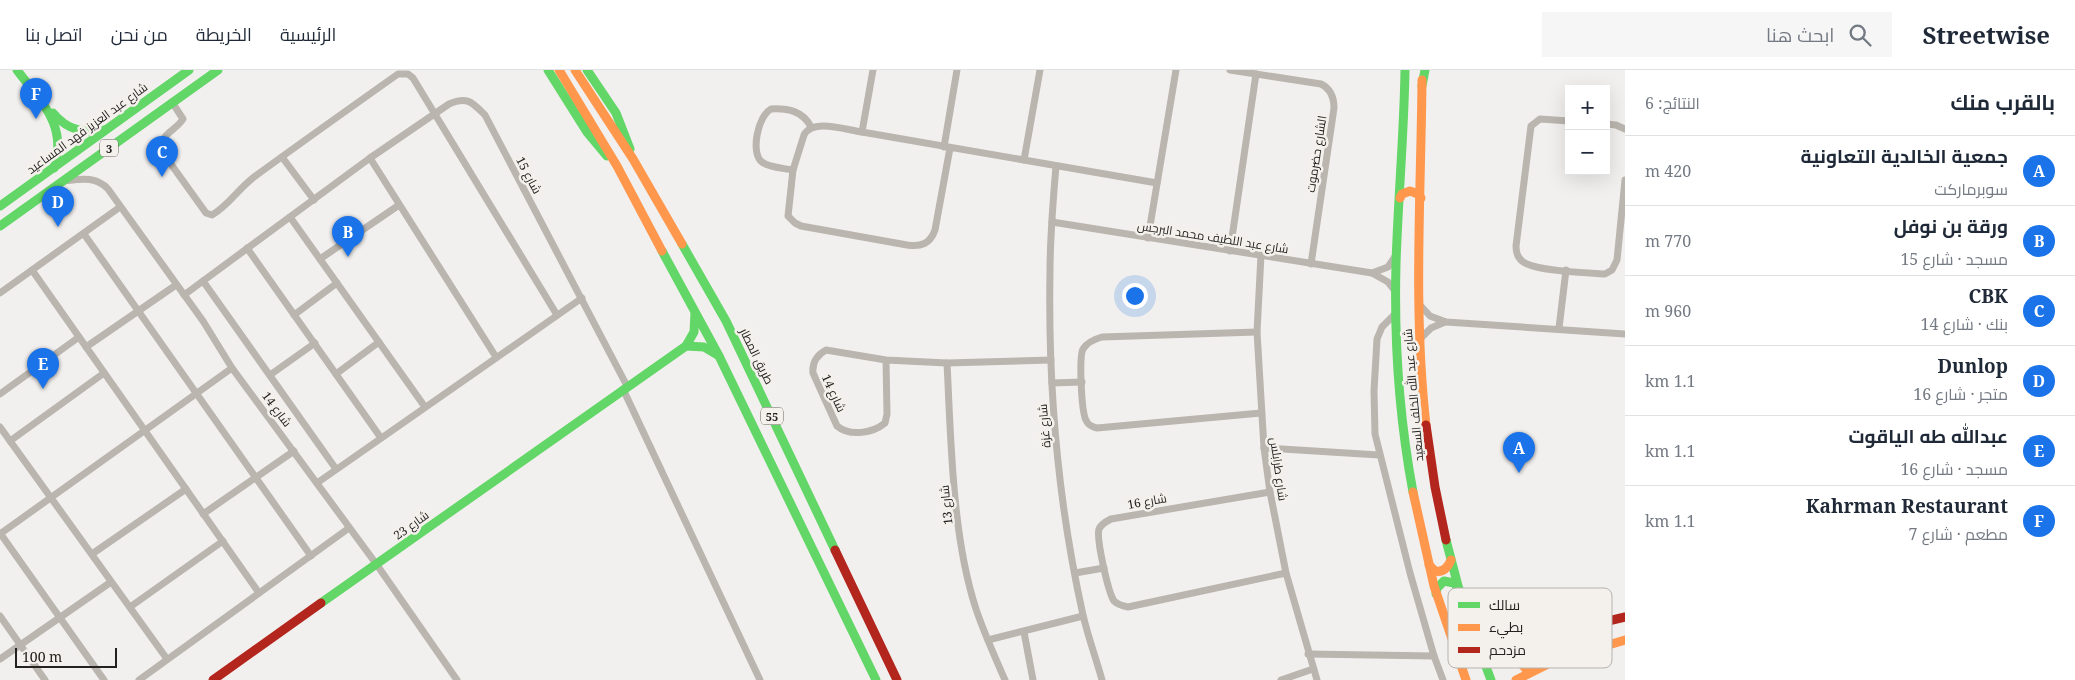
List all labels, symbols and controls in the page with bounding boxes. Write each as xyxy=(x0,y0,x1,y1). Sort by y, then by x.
search box xyxy=(1542,12,1892,57)
text: Streetwise xyxy=(1922,18,2050,51)
icon: search xyxy=(1846,21,1874,49)
text: اتصل بنا xyxy=(25,22,83,46)
text: من نحن xyxy=(111,22,168,46)
text: الخريطة xyxy=(196,22,252,46)
text: الرئيسية xyxy=(280,22,336,46)
text: ابحث هنا xyxy=(1766,22,1834,48)
pin: F xyxy=(20,78,52,119)
street label: شارع عبد العزيز فهد المساعيد xyxy=(23,78,151,178)
map controls xyxy=(1565,85,1610,175)
button: + xyxy=(1565,85,1610,130)
text: بالقرب منك xyxy=(1950,88,2055,116)
text: النتائج: 6 xyxy=(1645,92,1700,114)
street label: الشارع حضرموت xyxy=(1302,114,1330,194)
button: − xyxy=(1565,130,1610,175)
pin: C xyxy=(146,136,178,177)
road number: 3 xyxy=(100,140,118,156)
text: جمعية الخالدية التعاونية xyxy=(1800,143,2008,169)
street label: شارع 15 xyxy=(512,153,546,197)
text: 420 m xyxy=(1645,160,1691,182)
text: A xyxy=(2033,160,2045,182)
text: سوبرماركت xyxy=(1934,178,2008,200)
pin: D xyxy=(42,186,74,227)
text: ورقة بن نوفل xyxy=(1894,213,2008,239)
pin: B xyxy=(332,216,364,257)
street label: شارع عبد اللطيف محمد البرجس xyxy=(1136,217,1290,257)
text: 770 m xyxy=(1645,230,1691,252)
text: B xyxy=(2034,230,2044,252)
text: مسجد · شارع 15 xyxy=(1900,248,2008,270)
your location xyxy=(1122,283,1148,309)
text: CBK xyxy=(1969,283,2008,309)
text: 960 m xyxy=(1645,300,1691,322)
text: C xyxy=(2034,300,2044,322)
text: بنك · شارع 14 xyxy=(1921,313,2008,335)
street label: طريق المطار xyxy=(736,324,778,387)
street label: شارع عبد الله الخلف السعيد xyxy=(1399,328,1427,462)
pin: E xyxy=(27,348,59,389)
text: Dunlop xyxy=(1937,353,2008,379)
text: 1.1 km xyxy=(1645,370,1696,392)
text: D xyxy=(2033,370,2045,392)
street label: شارع 14 xyxy=(818,371,850,415)
text: متجر · شارع 16 xyxy=(1913,383,2008,405)
street label: شارع 14 xyxy=(258,388,296,430)
street label: شارع غزة xyxy=(1034,403,1054,449)
road number: 55 xyxy=(761,408,783,424)
text: عبدالله طه الياقوت xyxy=(1849,423,2008,449)
pin: A xyxy=(1503,432,1535,473)
street label: شارع طرابلس xyxy=(1266,436,1292,502)
text: 1.1 km xyxy=(1645,440,1696,462)
text: E xyxy=(2034,440,2044,462)
text: مسجد · شارع 16 xyxy=(1900,458,2008,480)
street label: شارع 13 xyxy=(935,484,957,526)
street label: شارع 16 xyxy=(1126,489,1168,513)
text: Kahrman Restaurant xyxy=(1806,493,2008,519)
street label: شارع 23 xyxy=(390,506,432,544)
text: 1.1 km xyxy=(1645,510,1696,532)
text: F xyxy=(2034,510,2044,532)
text: مطعم · شارع 7 xyxy=(1909,523,2008,545)
legend xyxy=(1448,588,1612,668)
text: سالك xyxy=(1489,595,1520,614)
text: بطيء xyxy=(1489,617,1523,639)
text: مزدحم xyxy=(1489,640,1526,660)
scale bar xyxy=(15,645,118,668)
text: 100 m xyxy=(22,647,62,666)

